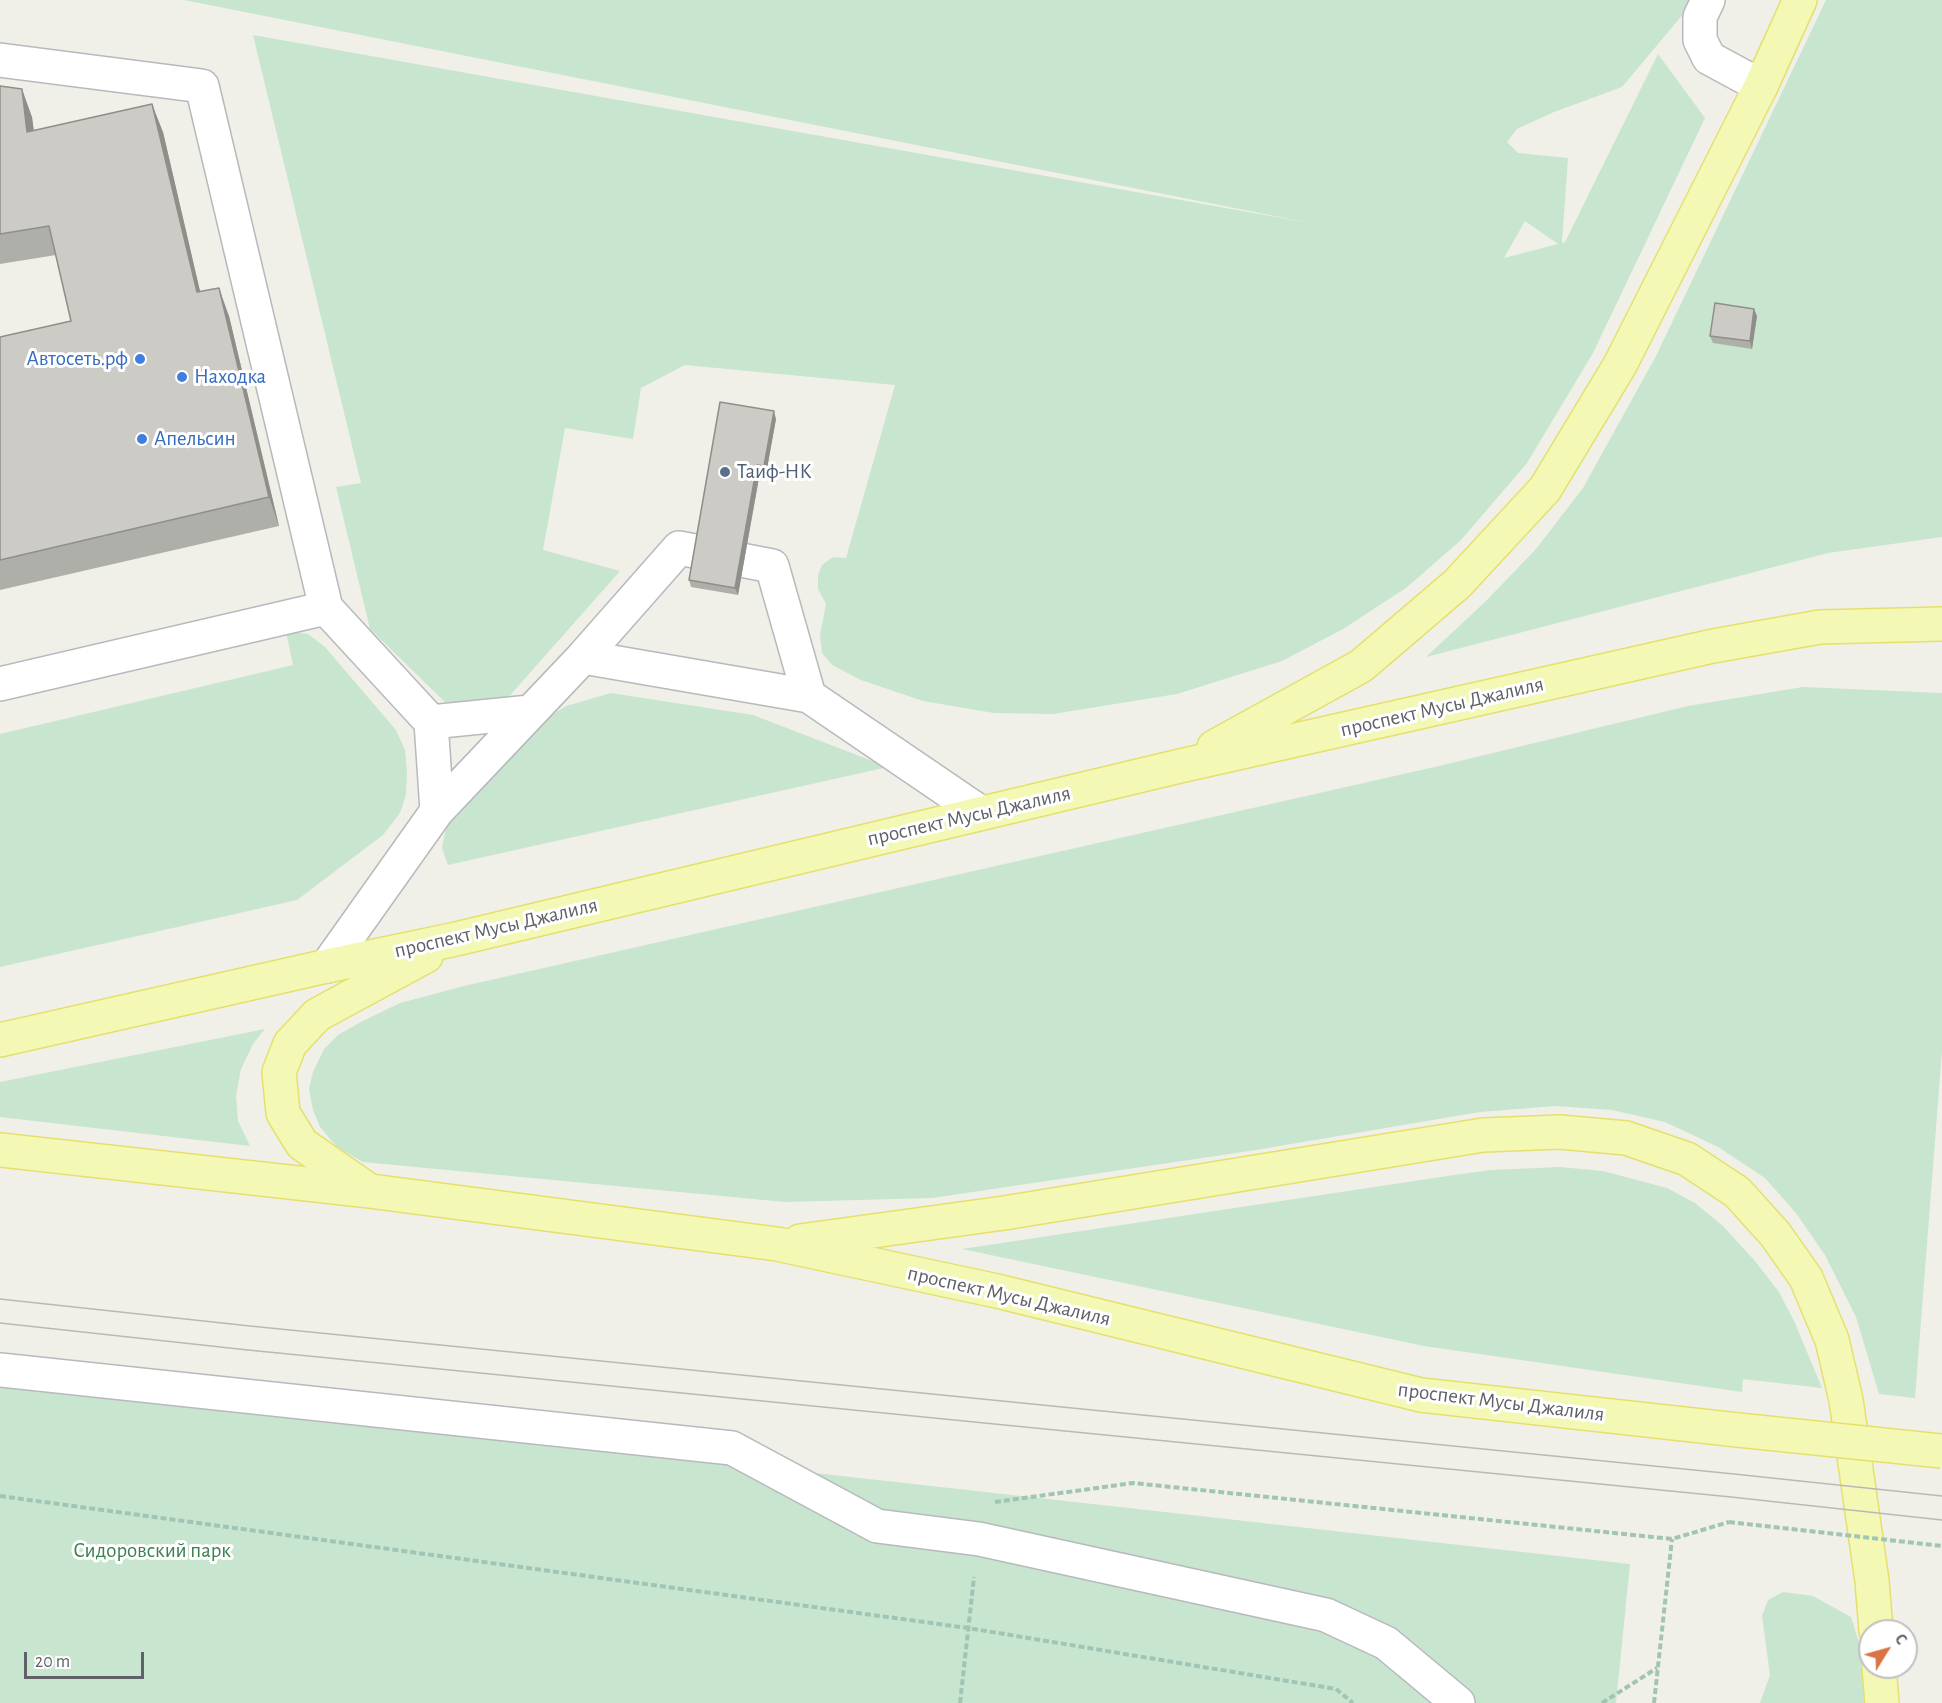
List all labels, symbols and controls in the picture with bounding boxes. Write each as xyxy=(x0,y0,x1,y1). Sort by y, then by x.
place label: Автосеть.рф xyxy=(27,346,128,372)
marker: Автосеть.рф xyxy=(133,352,147,366)
place label: Находка xyxy=(194,364,266,390)
marker: Находка xyxy=(175,370,189,384)
place label: Апельсин xyxy=(154,426,236,452)
marker: Апельсин xyxy=(135,432,149,446)
place label: Таиф-НК xyxy=(737,459,812,485)
marker: Таиф-НК xyxy=(718,465,732,479)
street label: проспект Мусы Джалиля xyxy=(1338,671,1546,743)
street label: проспект Мусы Джалиля xyxy=(865,780,1073,852)
street label: проспект Мусы Джалиля xyxy=(392,892,600,964)
street label: проспект Мусы Джалиля xyxy=(905,1260,1113,1332)
street label: проспект Мусы Джалиля xyxy=(1396,1377,1606,1427)
park label: Сидоровский парк xyxy=(73,1538,231,1564)
north arrow xyxy=(1858,1619,1918,1679)
text: С xyxy=(1892,1631,1910,1648)
scale bar xyxy=(27,1640,147,1678)
text: 20 m xyxy=(35,1653,70,1671)

